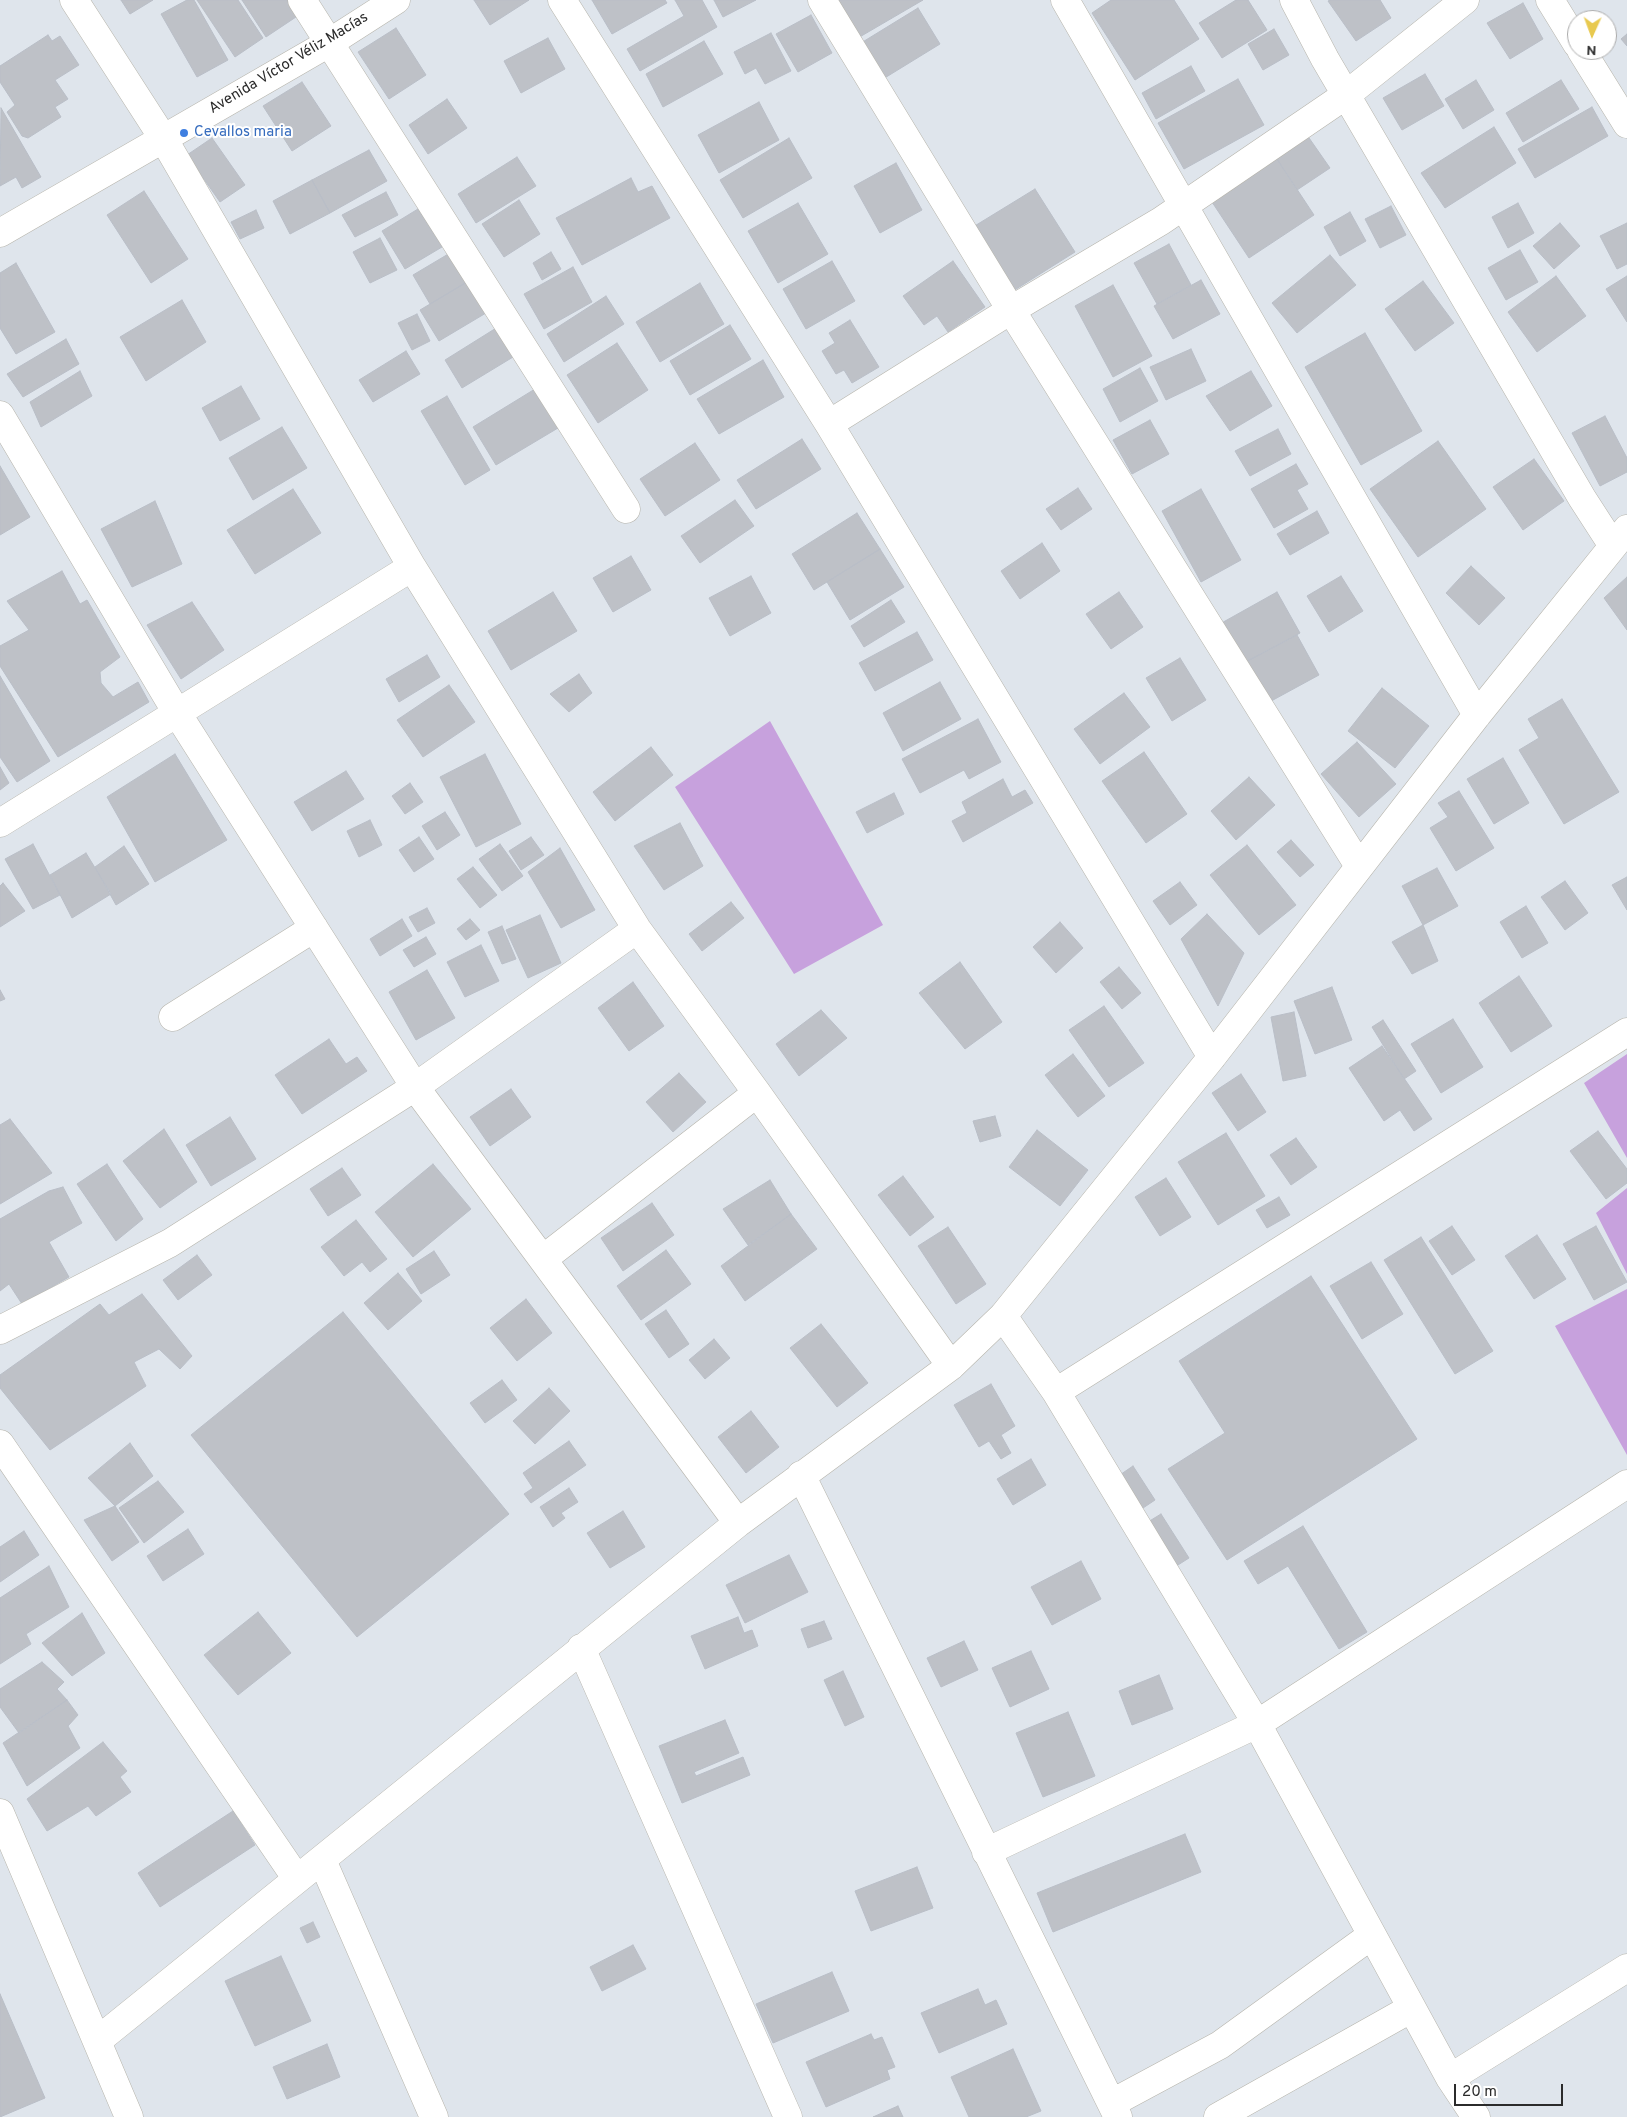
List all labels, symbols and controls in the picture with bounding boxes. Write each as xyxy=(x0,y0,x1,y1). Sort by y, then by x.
street label: Avenida Víctor Véliz Macías xyxy=(206,9,372,119)
north arrow xyxy=(1567,10,1617,60)
text: N xyxy=(1586,41,1597,58)
place label: Cevallos maria xyxy=(194,124,292,142)
marker: Cevallos maria xyxy=(178,127,190,139)
scale bar xyxy=(1457,2074,1566,2106)
text: 20 m xyxy=(1462,2083,1497,2102)

